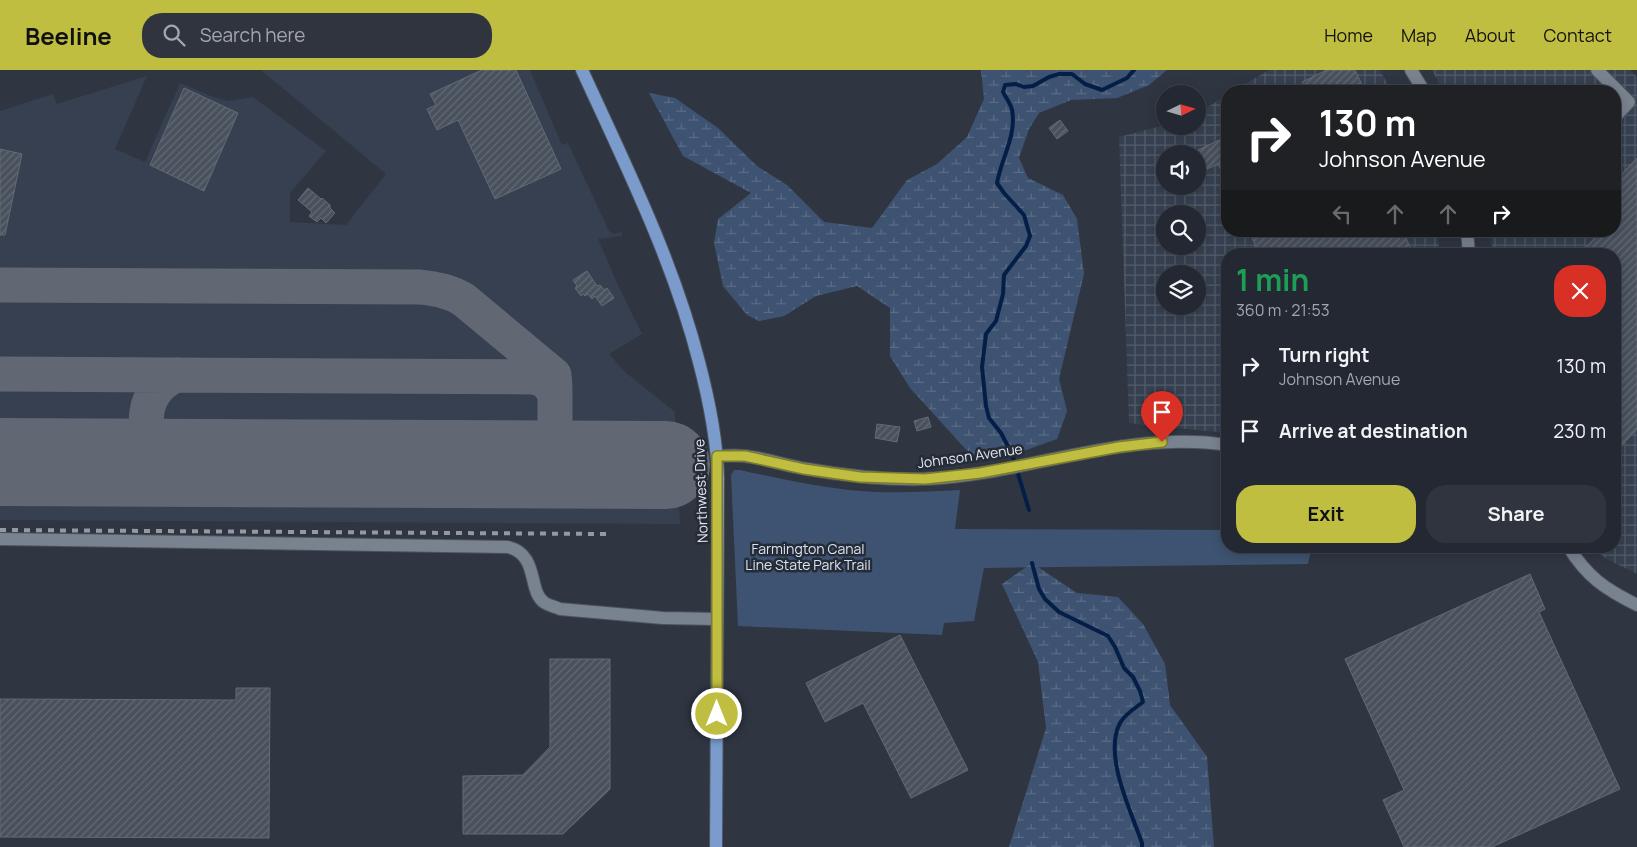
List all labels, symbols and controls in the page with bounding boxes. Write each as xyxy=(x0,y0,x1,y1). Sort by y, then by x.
search box xyxy=(142,13,492,58)
text: Beeline xyxy=(25,19,112,52)
icon: search xyxy=(160,21,188,49)
text: Search here xyxy=(200,22,305,48)
text: Home xyxy=(1324,23,1373,47)
text: Map xyxy=(1401,23,1437,47)
text: About xyxy=(1465,23,1515,47)
text: Contact xyxy=(1543,23,1612,47)
north arrow xyxy=(1156,85,1206,135)
map controls xyxy=(1156,85,1206,315)
text: 130 m xyxy=(1319,99,1416,147)
icon: right xyxy=(1236,105,1301,170)
text: Johnson Avenue xyxy=(1319,144,1486,174)
button: sound xyxy=(1156,145,1206,195)
icon: left xyxy=(1328,200,1356,228)
icon: ahead xyxy=(1381,200,1409,228)
icon: ahead xyxy=(1434,200,1462,228)
icon: right xyxy=(1487,200,1515,228)
button: search xyxy=(1156,205,1206,255)
text: 1 min xyxy=(1236,259,1309,300)
button: layers xyxy=(1156,265,1206,315)
button: close xyxy=(1554,265,1606,317)
text: 360 m · 21:53 xyxy=(1236,299,1330,321)
text: Turn right xyxy=(1279,342,1369,368)
icon: right xyxy=(1236,352,1264,380)
text: 130 m xyxy=(1557,353,1606,379)
text: Johnson Avenue xyxy=(1279,368,1400,390)
pin xyxy=(1141,391,1183,442)
icon: arrive xyxy=(1148,398,1176,426)
icon: arrive xyxy=(1236,417,1264,445)
text: Arrive at destination xyxy=(1279,418,1468,444)
text: 230 m xyxy=(1553,418,1606,444)
street label: Northwest Drive xyxy=(689,439,712,543)
street label: Johnson Avenue xyxy=(916,439,1024,472)
button: Exit xyxy=(1236,485,1416,543)
button: Share xyxy=(1426,485,1606,543)
park label: Farmington Canal Line State Park Trail xyxy=(745,539,871,574)
position arrow xyxy=(690,687,742,739)

